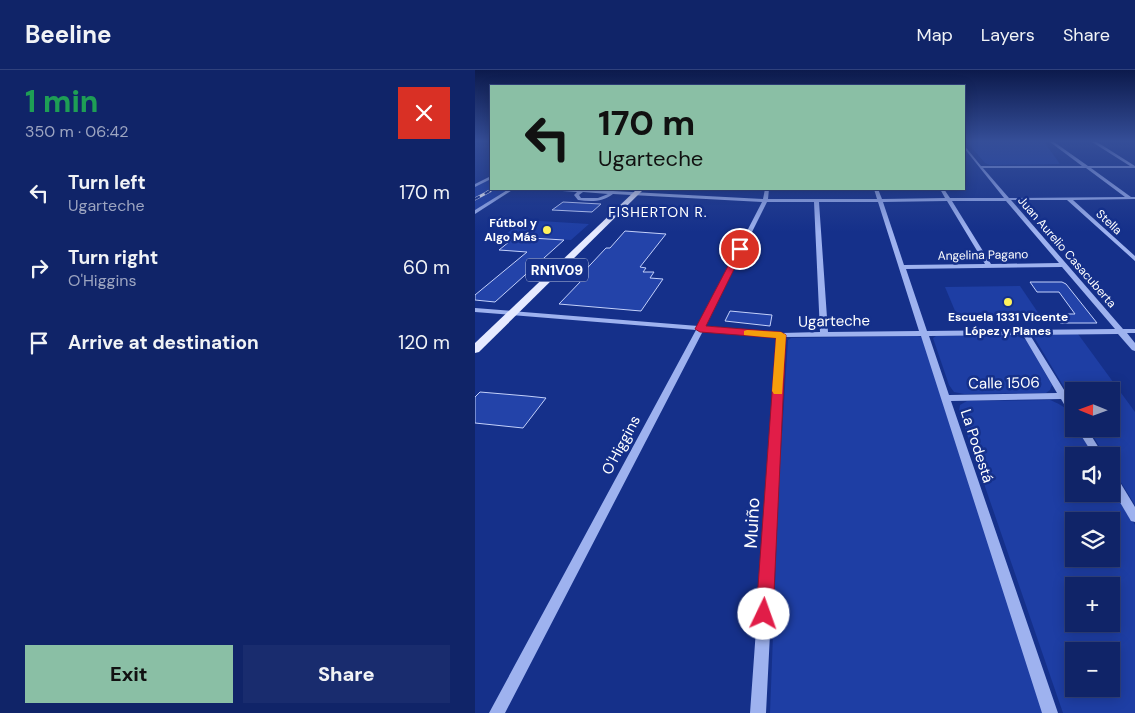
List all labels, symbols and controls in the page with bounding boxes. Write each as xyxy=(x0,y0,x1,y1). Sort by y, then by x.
text: Beeline xyxy=(25,19,111,50)
text: Map xyxy=(917,23,953,47)
text: Layers xyxy=(981,23,1035,47)
text: Share xyxy=(1063,23,1110,47)
text: 1 min xyxy=(25,82,98,121)
button: close xyxy=(398,87,450,139)
text: 170 m xyxy=(598,100,695,146)
icon: left xyxy=(515,105,580,170)
text: 350 m · 06:42 xyxy=(25,121,129,142)
text: Ugarteche xyxy=(598,144,703,173)
text: Turn left xyxy=(68,170,146,195)
icon: left xyxy=(25,179,53,207)
text: 170 m xyxy=(399,180,450,205)
street label: Juan Aurelio Casacuberta xyxy=(1014,193,1120,311)
text: Ugarteche xyxy=(68,195,145,216)
district label: FISHERTON R. xyxy=(608,203,708,221)
street label: Stella xyxy=(1092,206,1126,238)
place label: Fútbol y Algo Más xyxy=(484,215,538,245)
marker: Fútbol y Algo Más xyxy=(541,224,553,236)
pin xyxy=(719,228,761,270)
icon: arrive xyxy=(726,235,754,263)
text: Turn right xyxy=(68,245,158,270)
street label: Angelina Pagano xyxy=(938,246,1028,264)
icon: right xyxy=(25,254,53,282)
text: 60 m xyxy=(403,255,450,280)
road number: RN1V09 xyxy=(526,258,588,282)
text: O'Higgins xyxy=(68,270,137,291)
marker: Escuela 1331 Vicente López y Planes xyxy=(1002,296,1014,308)
place label: Escuela 1331 Vicente López y Planes xyxy=(948,309,1068,339)
street label: Ugarteche xyxy=(798,310,870,332)
icon: arrive xyxy=(25,329,53,357)
text: Arrive at destination xyxy=(68,330,259,355)
text: 120 m xyxy=(398,330,450,355)
street label: Calle 1506 xyxy=(968,372,1040,394)
north arrow xyxy=(1065,382,1120,438)
map controls xyxy=(1065,382,1120,697)
street label: La Podestá xyxy=(956,407,998,485)
street label: O'Higgins xyxy=(597,412,645,478)
button: sound xyxy=(1065,447,1120,502)
street label: Muiño xyxy=(739,497,765,549)
button: layers xyxy=(1065,512,1120,567)
button: + xyxy=(1065,577,1120,632)
position arrow xyxy=(737,587,789,639)
button: − xyxy=(1065,642,1120,697)
button: Exit xyxy=(25,645,233,703)
button: Share xyxy=(243,645,450,703)

